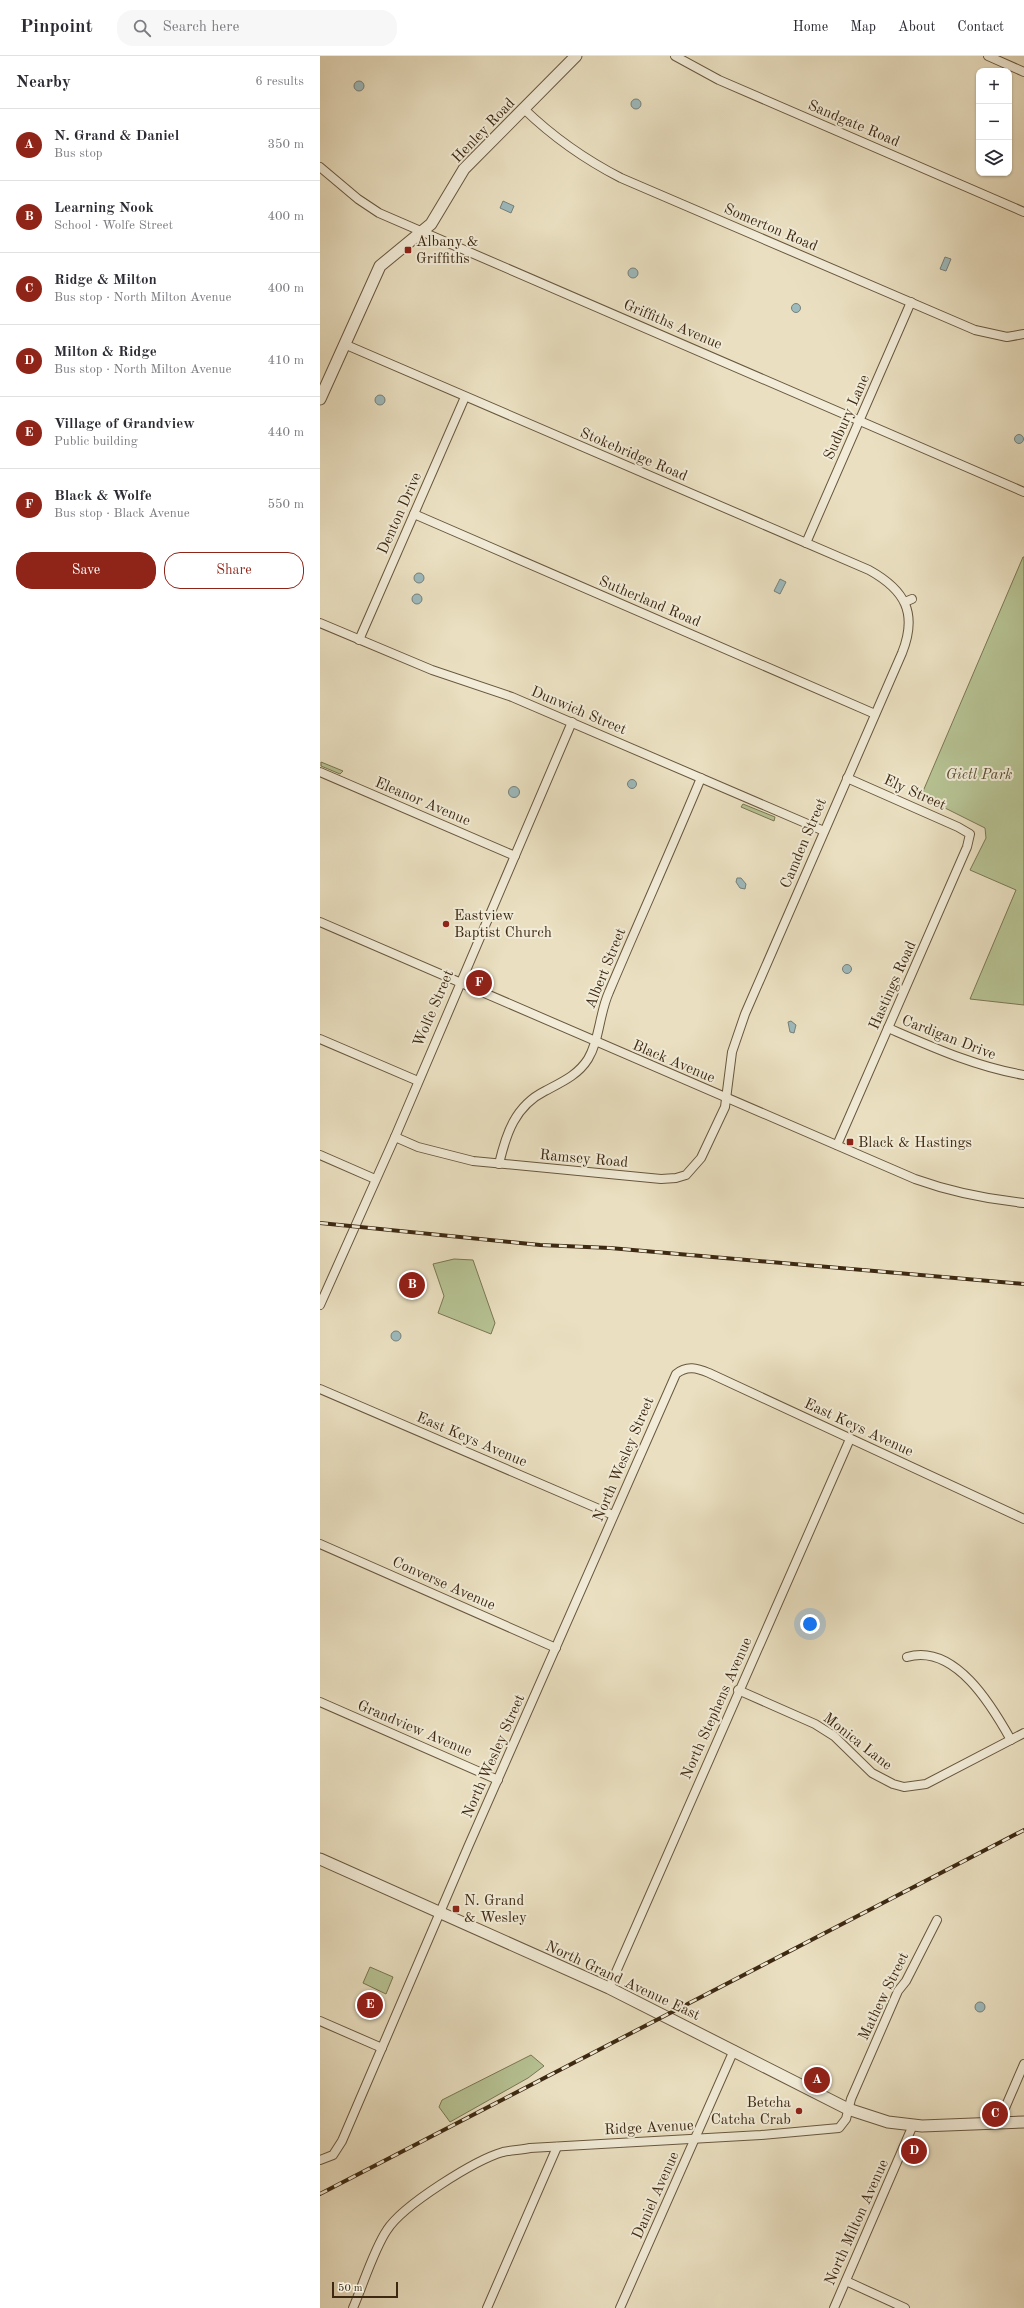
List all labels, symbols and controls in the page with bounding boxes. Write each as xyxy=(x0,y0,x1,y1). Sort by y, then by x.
search box xyxy=(117,10,397,46)
icon: search xyxy=(131,17,153,39)
text: Pinpoint xyxy=(20,18,93,37)
text: Search here xyxy=(163,20,239,35)
text: Home xyxy=(793,20,828,34)
text: Map xyxy=(850,20,876,34)
text: About xyxy=(898,20,935,34)
text: Contact xyxy=(957,20,1004,34)
map controls xyxy=(976,68,1012,176)
button: + xyxy=(976,68,1012,104)
text: Nearby xyxy=(16,74,71,91)
text: 6 results xyxy=(255,75,304,88)
street label: Henley Road xyxy=(450,96,519,166)
street label: Sandgate Road xyxy=(805,98,902,150)
button: − xyxy=(976,104,1012,140)
text: N. Grand & Daniel xyxy=(54,129,179,144)
text: A xyxy=(24,138,34,151)
text: 350 m xyxy=(267,138,304,151)
button: layers xyxy=(976,140,1012,176)
text: Bus stop xyxy=(54,147,103,160)
text: Learning Nook xyxy=(54,201,154,216)
street label: Somerton Road xyxy=(721,202,820,255)
text: B xyxy=(24,210,34,223)
text: 400 m xyxy=(267,210,304,223)
text: School · Wolfe Street xyxy=(54,219,173,232)
place label: Albany & Griffiths xyxy=(416,235,479,267)
marker: Albany & Griffiths xyxy=(403,245,413,255)
text: Ridge & Milton xyxy=(54,273,157,288)
text: C xyxy=(25,282,33,295)
text: 400 m xyxy=(267,282,304,295)
text: Bus stop · North Milton Avenue xyxy=(54,291,231,304)
street label: Griffiths Avenue xyxy=(621,298,724,353)
text: Milton & Ridge xyxy=(54,345,157,360)
text: D xyxy=(24,354,34,367)
text: 410 m xyxy=(267,354,304,367)
text: Bus stop · North Milton Avenue xyxy=(54,363,231,376)
street label: Sudbury Lane xyxy=(822,373,873,462)
text: Village of Grandview xyxy=(54,417,195,432)
text: E xyxy=(25,426,33,439)
text: 440 m xyxy=(267,426,304,439)
street label: Stokebridge Road xyxy=(578,426,689,485)
text: Public building xyxy=(54,435,138,448)
street label: Denton Drive xyxy=(376,470,425,557)
text: Black & Wolfe xyxy=(54,489,152,504)
text: F xyxy=(25,498,33,511)
text: 550 m xyxy=(267,498,304,511)
text: Bus stop · Black Avenue xyxy=(54,507,190,520)
button: Save xyxy=(16,552,156,589)
button: Share xyxy=(164,552,304,589)
street label: Sutherland Road xyxy=(596,574,703,631)
street label: Dunwich Street xyxy=(528,685,628,738)
park label: Gietl Park xyxy=(946,768,1012,783)
street label: Ely Street xyxy=(881,773,948,814)
street label: Eleanor Avenue xyxy=(372,776,472,829)
street label: Camden Street xyxy=(779,796,830,891)
place label: Eastview Baptist Church xyxy=(454,909,552,941)
marker: Eastview Baptist Church xyxy=(441,919,451,929)
street label: Albert Street xyxy=(583,926,629,1011)
street label: Hastings Road xyxy=(867,939,920,1032)
street label: Wolfe Street xyxy=(411,968,457,1049)
pin: F xyxy=(466,968,492,998)
street label: Cardigan Drive xyxy=(899,1014,998,1063)
street label: Black Avenue xyxy=(630,1038,717,1087)
place label: Black & Hastings xyxy=(858,1136,972,1151)
marker: Black & Hastings xyxy=(845,1137,855,1147)
street label: Ramsey Road xyxy=(539,1148,629,1171)
pin: B xyxy=(399,1270,425,1300)
street label: North Wesley Street xyxy=(591,1395,657,1524)
street label: East Keys Avenue xyxy=(802,1397,915,1460)
street label: East Keys Avenue xyxy=(414,1410,529,1470)
street label: Converse Avenue xyxy=(390,1555,497,1614)
your location xyxy=(800,1614,820,1634)
street label: North Stephens Avenue xyxy=(679,1635,755,1782)
street label: North Wesley Street xyxy=(460,1693,528,1821)
street label: Grandview Avenue xyxy=(355,1699,474,1760)
street label: Monica Lane xyxy=(820,1711,894,1774)
place label: N. Grand & Wesley xyxy=(464,1894,527,1926)
marker: N. Grand & Wesley xyxy=(451,1904,461,1914)
street label: North Grand Avenue East xyxy=(543,1939,702,2024)
street label: Mathew Street xyxy=(857,1950,912,2043)
pin: E xyxy=(357,1990,383,2020)
pin: A xyxy=(804,2065,830,2095)
place label: Betcha Catcha Crab xyxy=(711,2096,792,2128)
pin: C xyxy=(982,2099,1008,2129)
marker: Betcha Catcha Crab xyxy=(794,2106,804,2116)
street label: Ridge Avenue xyxy=(604,2119,694,2138)
pin: D xyxy=(901,2136,927,2166)
street label: Daniel Avenue xyxy=(630,2150,682,2242)
street label: North Milton Avenue xyxy=(823,2157,892,2288)
scale bar xyxy=(332,2280,398,2299)
text: 50 m xyxy=(338,2283,363,2294)

